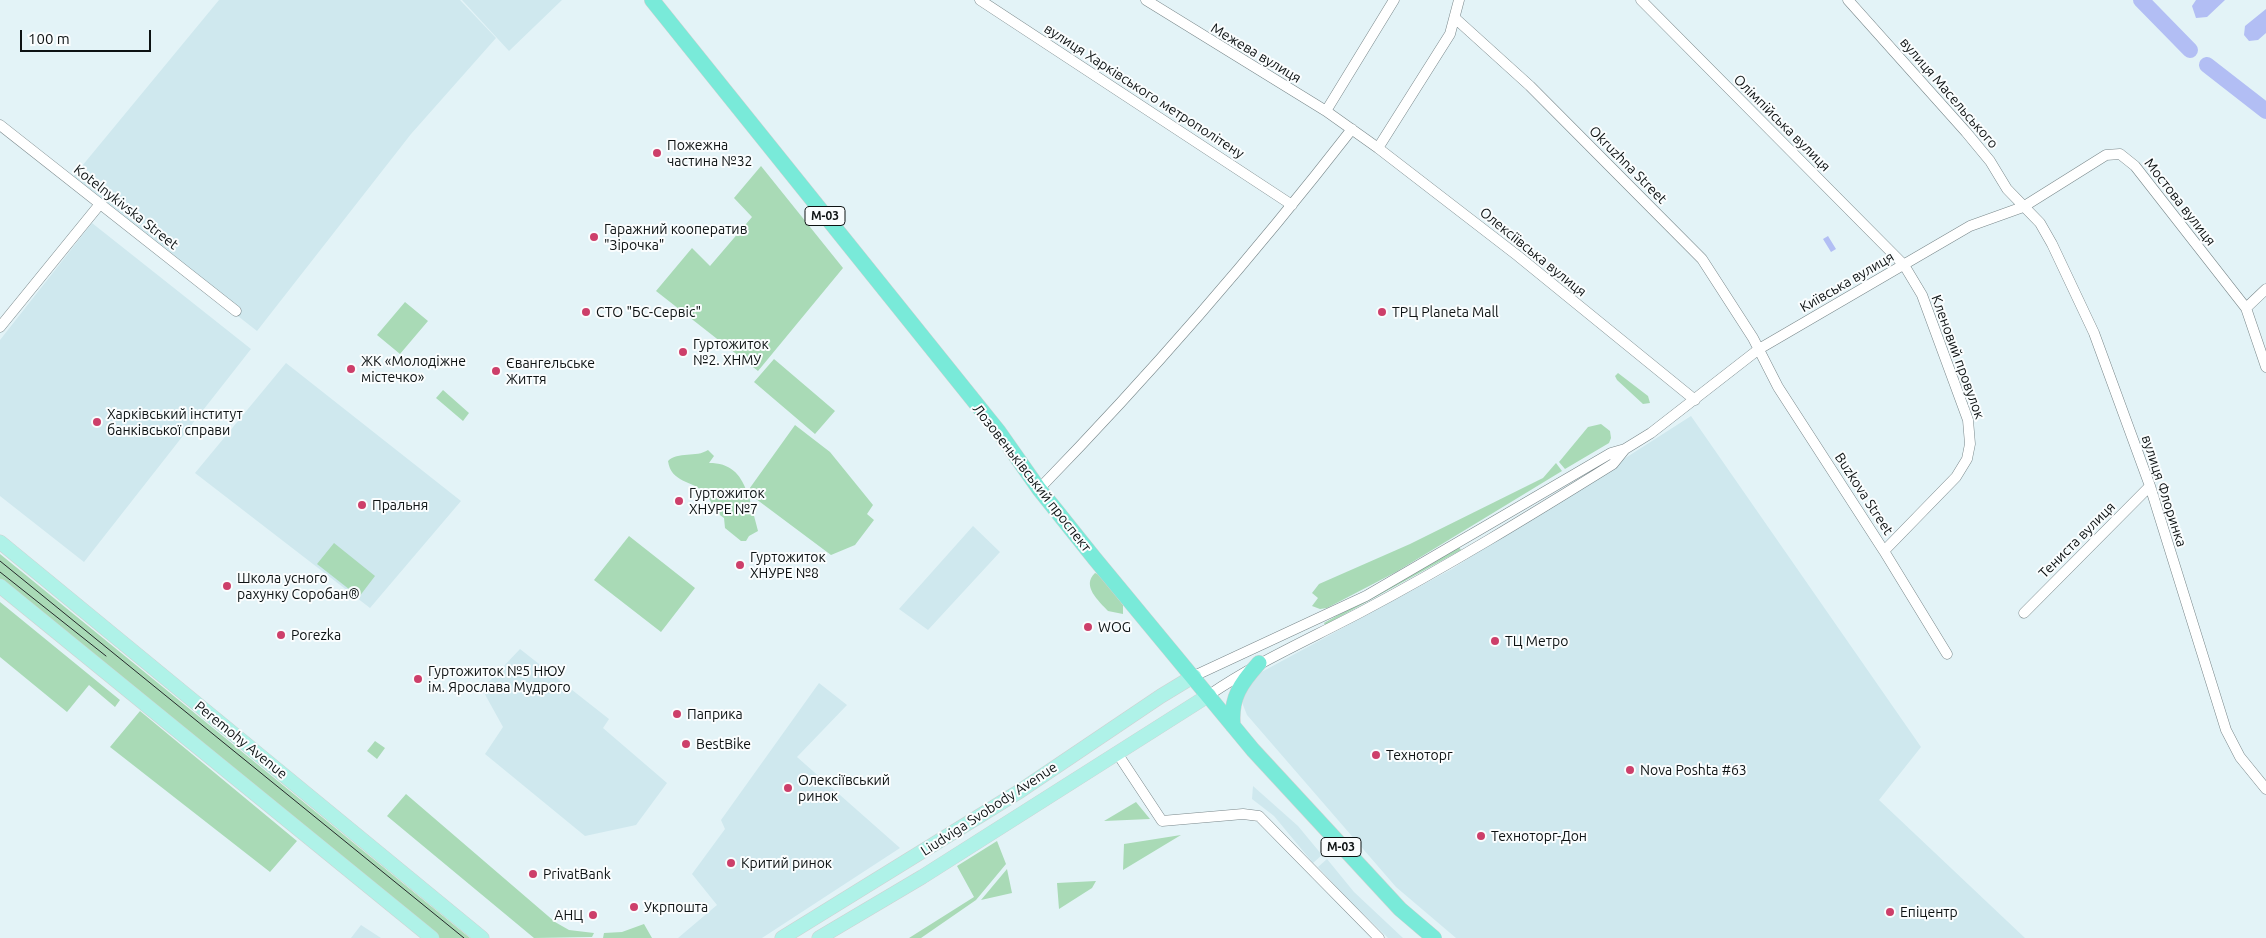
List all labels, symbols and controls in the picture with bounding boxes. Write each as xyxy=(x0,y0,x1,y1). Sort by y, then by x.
street label: Межева вулиця xyxy=(1208,19,1304,87)
scale bar xyxy=(22,20,154,52)
street label: вулиця Харківського метрополітену xyxy=(1041,20,1247,162)
text: 100 m xyxy=(28,30,70,47)
street label: вулиця Масельського xyxy=(1896,34,2002,152)
street label: Олімпійська вулиця xyxy=(1730,71,1834,175)
street label: Okruzhna Street xyxy=(1586,123,1670,207)
place label: Пожежна частина №32 xyxy=(667,137,752,170)
marker: Пожежна частина №32 xyxy=(651,147,663,159)
street label: Мостова вулиця xyxy=(2141,155,2219,249)
street label: Kotelnykivska Street xyxy=(70,161,182,253)
street label: Олексіївська вулиця xyxy=(1476,204,1590,300)
road number: М-03 xyxy=(805,207,845,226)
place label: Гаражний кооператив "Зірочка" xyxy=(604,221,747,253)
marker: Гаражний кооператив "Зірочка" xyxy=(588,231,600,243)
street label: Київська вулиця xyxy=(1797,248,1897,316)
street label: Кленовий провулок xyxy=(1928,293,1988,421)
place label: СТО "БС-Сервіс" xyxy=(596,304,701,320)
place label: ТРЦ Planeta Mall xyxy=(1392,304,1499,320)
marker: СТО "БС-Сервіс" xyxy=(580,306,592,318)
marker: ТРЦ Planeta Mall xyxy=(1376,306,1388,318)
place label: Гуртожиток №2. ХНМУ xyxy=(693,336,769,368)
marker: Гуртожиток №2. ХНМУ xyxy=(677,346,689,358)
place label: ЖК «Молодіжне містечко» xyxy=(361,353,466,386)
place label: Євангельське Життя xyxy=(506,355,595,388)
marker: ЖК «Молодіжне містечко» xyxy=(345,363,357,375)
marker: Євангельське Життя xyxy=(490,365,502,377)
street label: Лозовеньківський проспект xyxy=(969,401,1095,555)
place label: Харківський інститут банківської справи xyxy=(107,406,243,438)
marker: Харківський інститут банківської справи xyxy=(91,416,103,428)
street label: вулиця Флоринка xyxy=(2138,433,2190,549)
street label: Buzkova Street xyxy=(1831,450,1897,538)
place label: Гуртожиток ХНУРЕ №7 xyxy=(689,485,765,518)
marker: Гуртожиток ХНУРЕ №7 xyxy=(673,495,685,507)
place label: Пральня xyxy=(372,497,428,513)
street label: Тениста вулиця xyxy=(2035,498,2119,582)
marker: Пральня xyxy=(356,499,368,511)
place label: Гуртожиток ХНУРЕ №8 xyxy=(750,549,826,582)
marker: Гуртожиток ХНУРЕ №8 xyxy=(734,559,746,571)
place label: Школа усного рахунку Соробан® xyxy=(237,570,360,602)
marker: Школа усного рахунку Соробан® xyxy=(221,580,233,592)
place label: WOG xyxy=(1098,619,1131,635)
marker: WOG xyxy=(1082,621,1094,633)
place label: Porezka xyxy=(291,627,341,643)
marker: Porezka xyxy=(275,629,287,641)
place label: ТЦ Метро xyxy=(1505,633,1568,649)
marker: ТЦ Метро xyxy=(1489,635,1501,647)
place label: Гуртожиток №5 НЮУ ім. Ярослава Мудрого xyxy=(428,663,571,696)
marker: Гуртожиток №5 НЮУ ім. Ярослава Мудрого xyxy=(412,673,424,685)
street label: Peremohy Avenue xyxy=(191,698,291,782)
place label: Паприка xyxy=(687,706,743,722)
marker: Паприка xyxy=(671,708,683,720)
place label: BestBike xyxy=(696,736,751,752)
marker: BestBike xyxy=(680,738,692,750)
place label: Техноторг xyxy=(1386,747,1453,763)
marker: Техноторг xyxy=(1370,749,1382,761)
street label: Liudviga Svobody Avenue xyxy=(918,759,1060,859)
place label: Nova Poshta #63 xyxy=(1640,762,1747,778)
marker: Nova Poshta #63 xyxy=(1624,764,1636,776)
place label: Олексіївський ринок xyxy=(798,772,890,804)
marker: Олексіївський ринок xyxy=(782,782,794,794)
place label: Техноторг-Дон xyxy=(1491,828,1587,844)
marker: Техноторг-Дон xyxy=(1475,830,1487,842)
road number: М-03 xyxy=(1321,838,1361,856)
place label: Критий ринок xyxy=(741,855,832,871)
marker: Критий ринок xyxy=(725,857,737,869)
place label: PrivatBank xyxy=(543,866,611,882)
marker: PrivatBank xyxy=(527,868,539,880)
place label: Укрпошта xyxy=(644,899,708,915)
marker: Укрпошта xyxy=(628,901,640,913)
place label: Епіцентр xyxy=(1900,904,1958,920)
marker: Епіцентр xyxy=(1884,906,1896,918)
place label: АНЦ xyxy=(554,907,583,923)
marker: АНЦ xyxy=(587,909,599,921)

